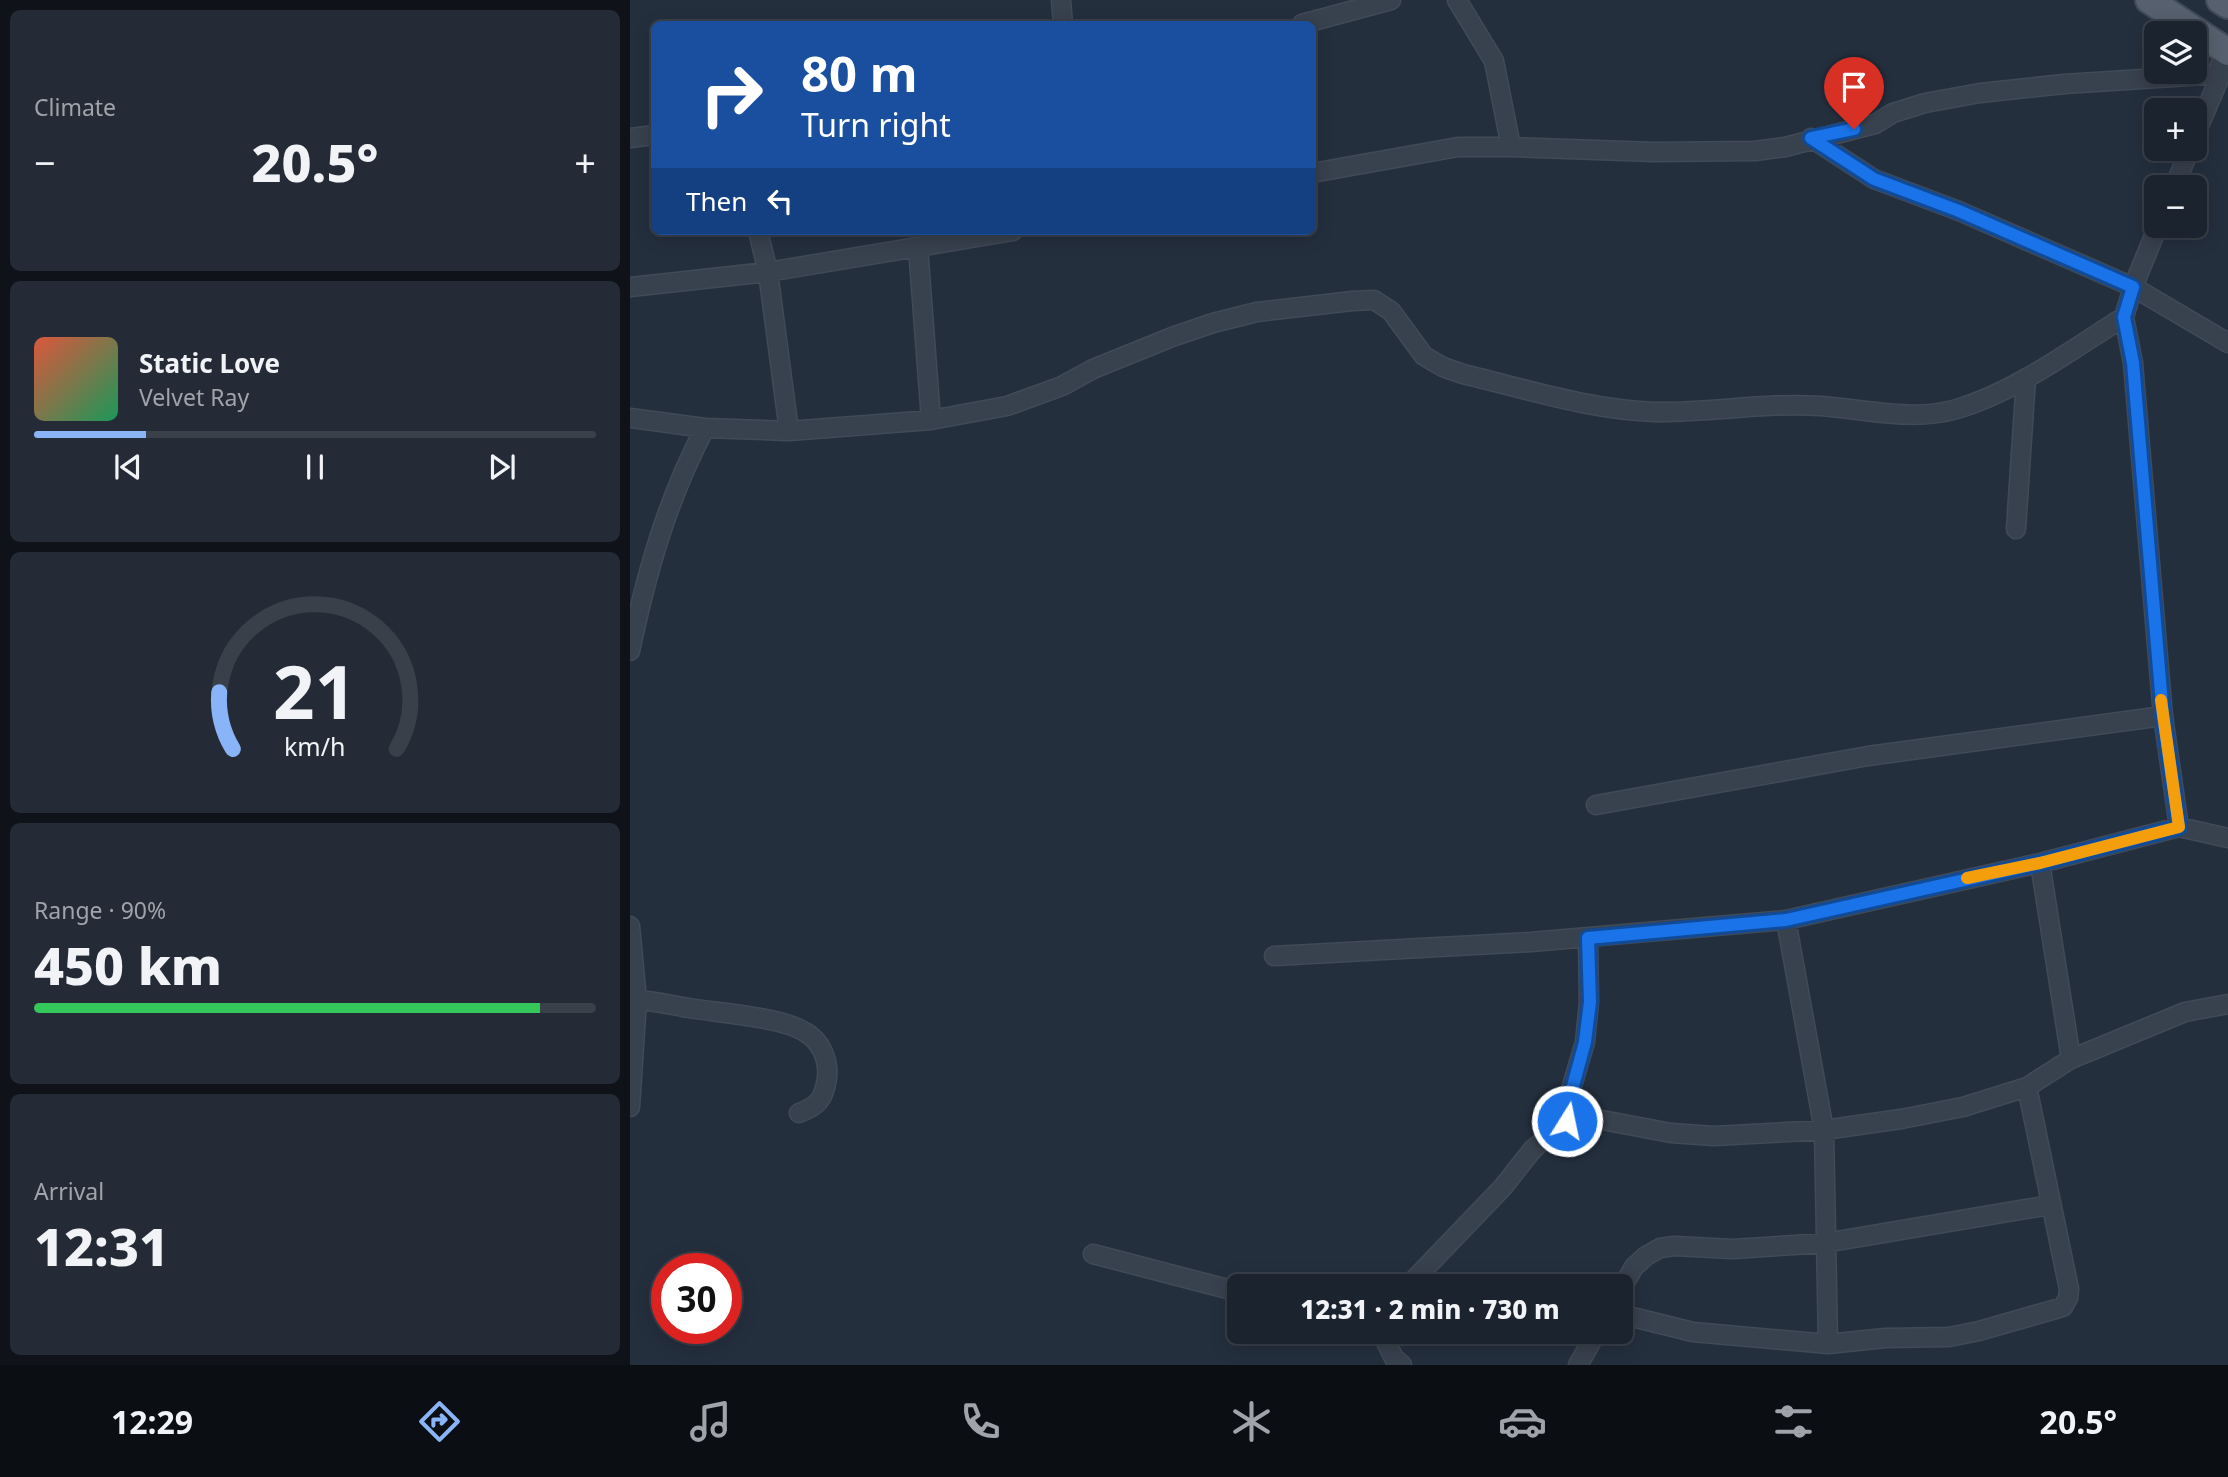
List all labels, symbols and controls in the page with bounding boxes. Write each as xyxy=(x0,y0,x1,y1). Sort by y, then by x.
map controls xyxy=(2144,21,2207,238)
button: layers xyxy=(2144,21,2207,84)
text: 80 m xyxy=(801,40,918,106)
icon: right xyxy=(686,49,777,140)
pin xyxy=(1824,57,1884,129)
icon: arrive xyxy=(1835,68,1873,106)
text: Climate xyxy=(34,91,116,123)
button: + xyxy=(2144,98,2207,161)
text: Turn right xyxy=(801,103,951,146)
text: 20.5° xyxy=(252,126,378,197)
text: − xyxy=(34,136,56,188)
text: + xyxy=(574,136,596,188)
button: − xyxy=(2144,175,2207,238)
icon: left xyxy=(761,182,799,220)
text: Then xyxy=(686,183,747,219)
text: Static Love xyxy=(139,345,280,381)
text: Velvet Ray xyxy=(139,381,249,413)
icon: previous xyxy=(109,448,147,486)
icon: pause xyxy=(296,448,334,486)
icon: next xyxy=(483,448,521,486)
text: 21 xyxy=(273,641,357,740)
text: km/h xyxy=(284,728,346,762)
text: Range · 90% xyxy=(34,894,166,926)
text: 450 km xyxy=(34,929,222,1000)
position arrow xyxy=(1530,1084,1604,1158)
text: Arrival xyxy=(34,1175,104,1207)
text: 12:31 xyxy=(34,1210,169,1281)
speed limit sign: 30 xyxy=(651,1253,742,1344)
text: 12:31 · 2 min · 730 m xyxy=(1300,1291,1560,1327)
icon: directions xyxy=(415,1397,464,1446)
icon: music xyxy=(686,1397,735,1446)
icon: phone xyxy=(956,1397,1005,1446)
icon: climate xyxy=(1227,1397,1276,1446)
icon: car xyxy=(1498,1397,1547,1446)
icon: filters xyxy=(1769,1397,1818,1446)
text: 12:29 xyxy=(111,1400,193,1443)
text: 20.5° xyxy=(2040,1400,2117,1443)

